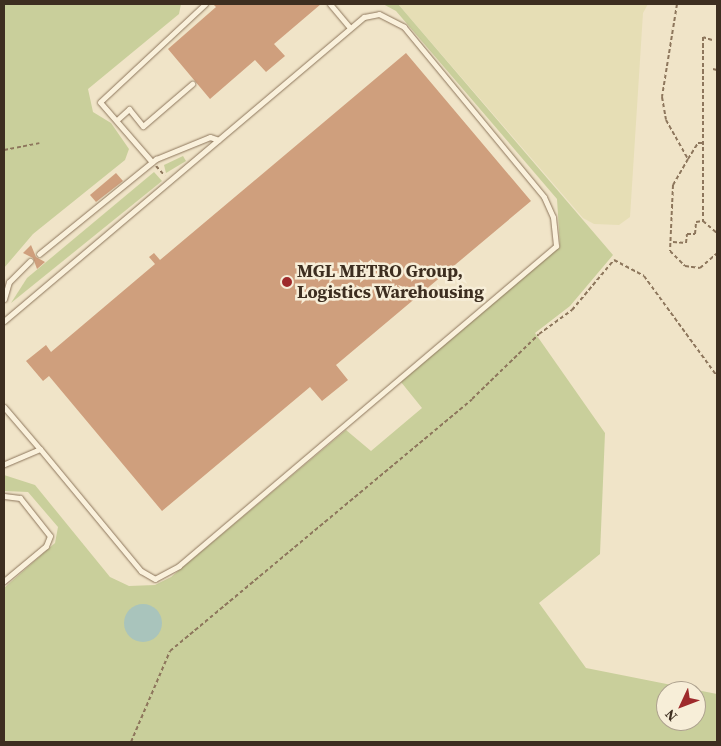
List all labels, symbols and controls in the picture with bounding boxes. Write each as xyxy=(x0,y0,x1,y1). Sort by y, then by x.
place label: MGL METRO Group, Logistics Warehousing xyxy=(297,261,484,304)
marker: MGL METRO Group, Logistics Warehousing xyxy=(281,276,293,288)
north arrow xyxy=(656,681,706,731)
text: N xyxy=(660,705,682,726)

